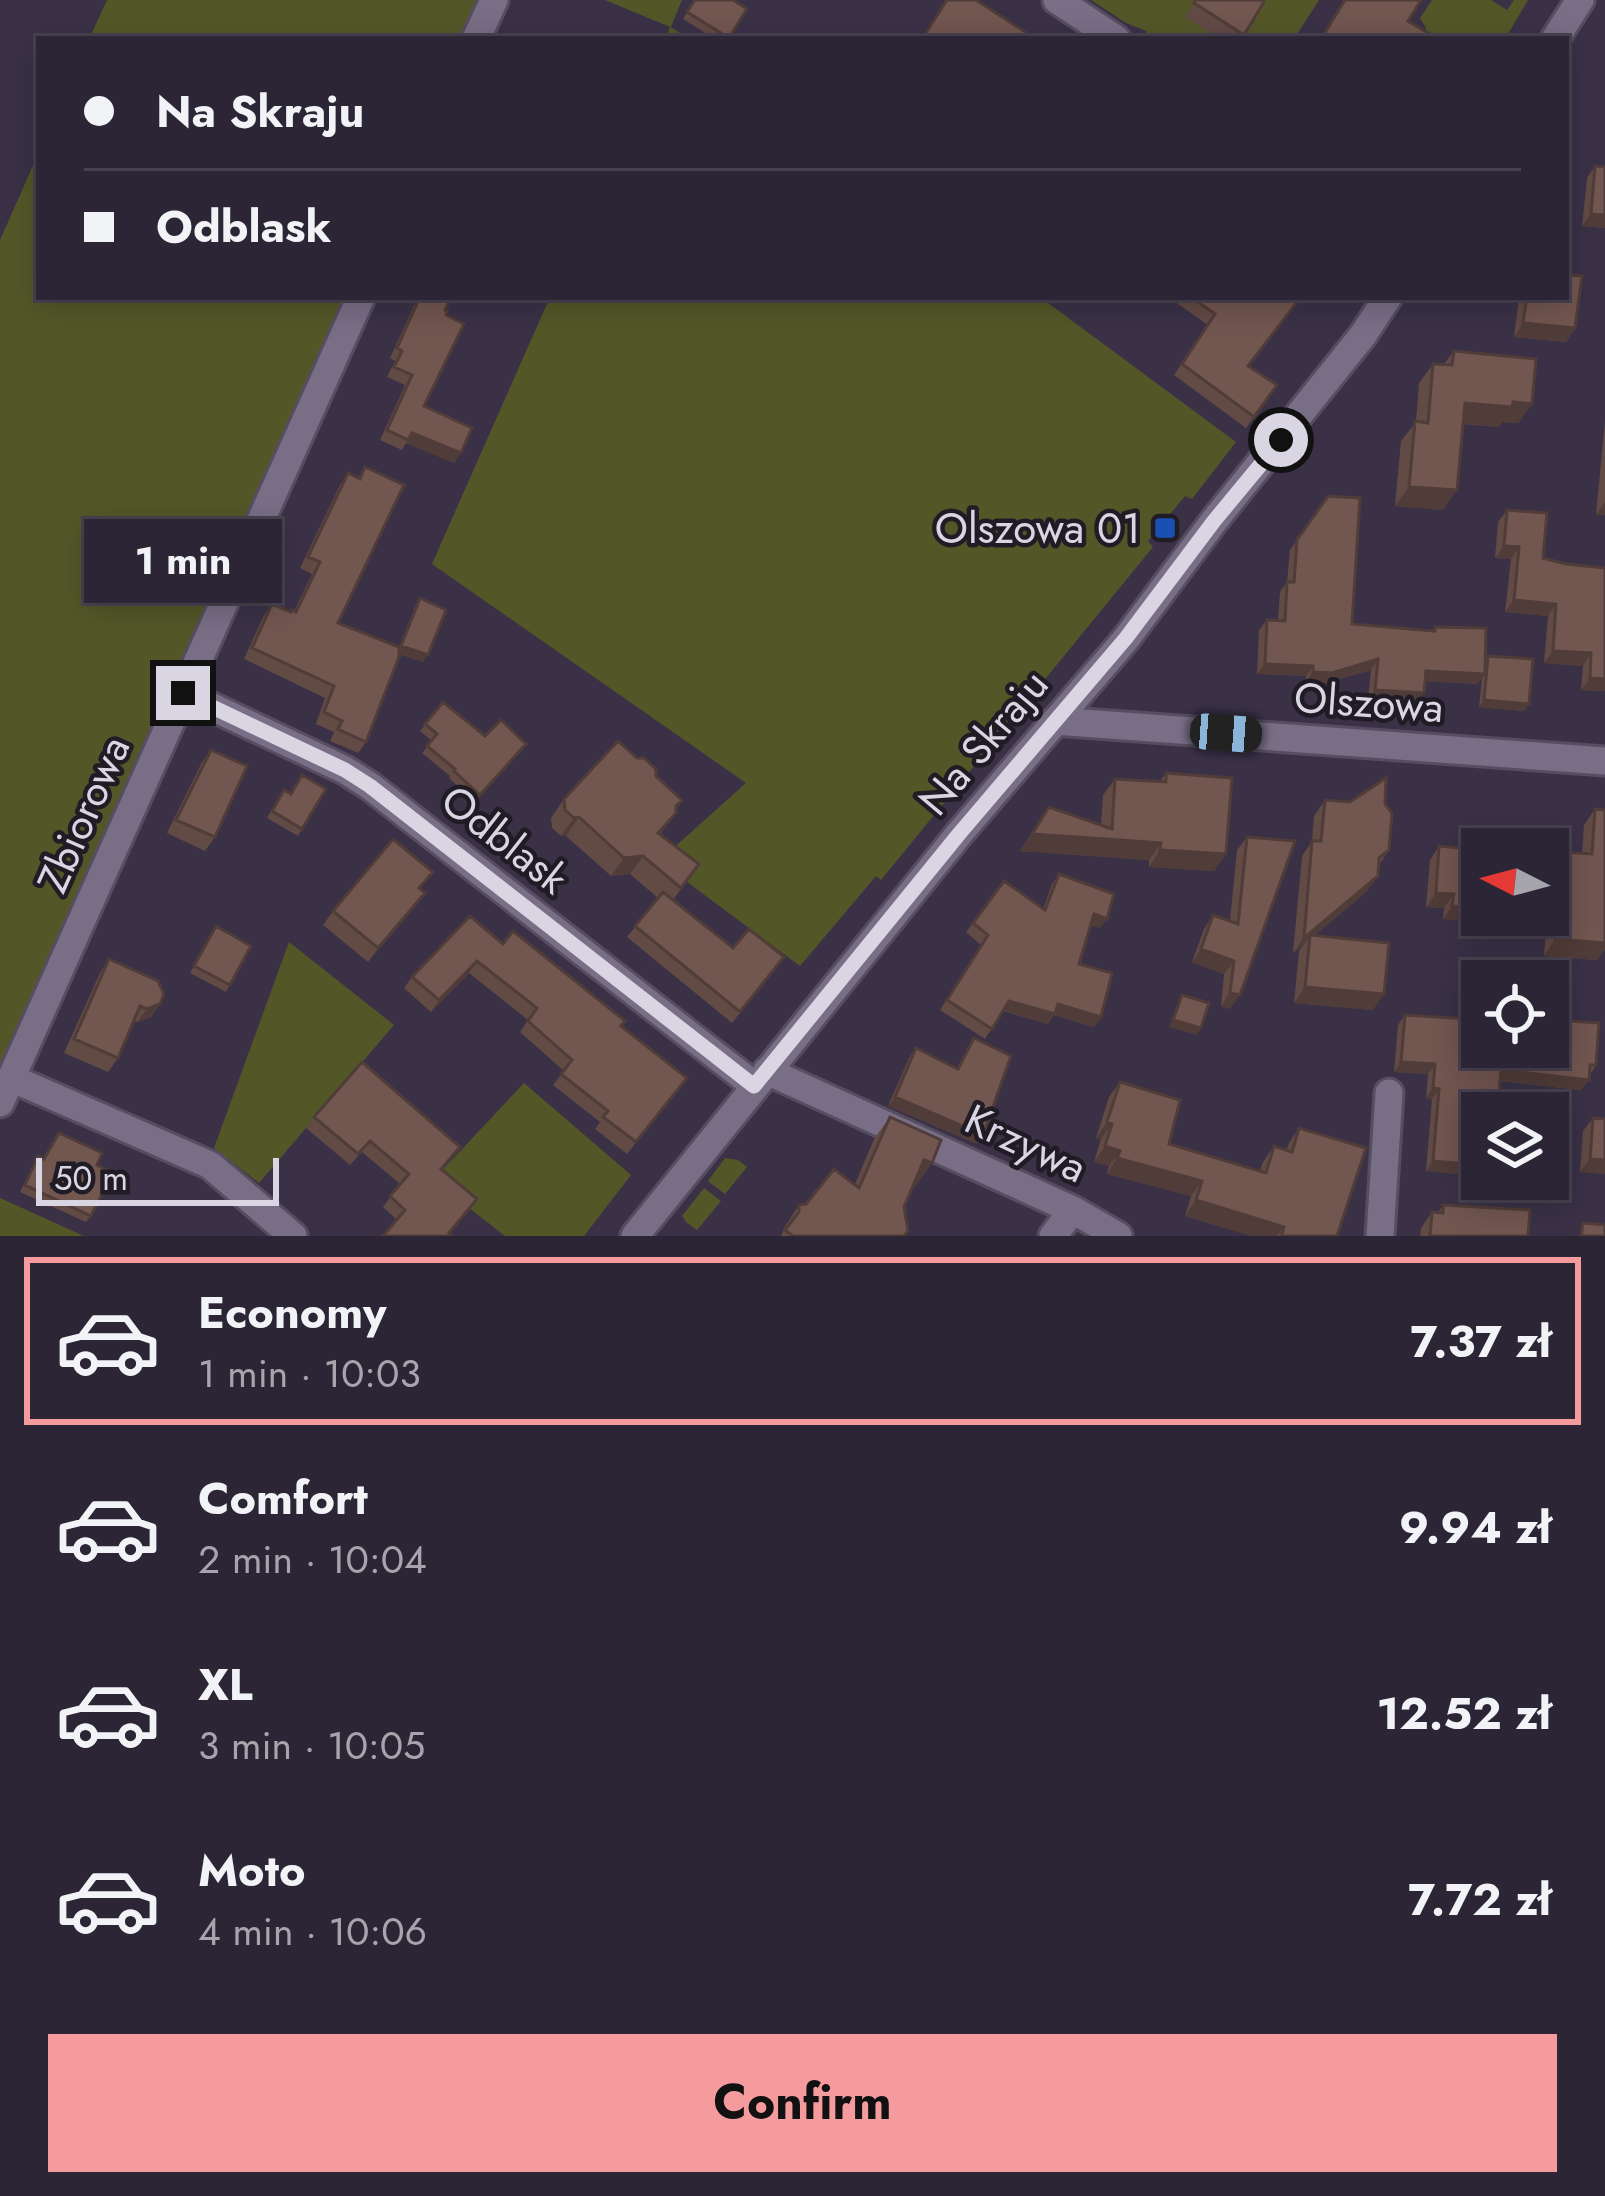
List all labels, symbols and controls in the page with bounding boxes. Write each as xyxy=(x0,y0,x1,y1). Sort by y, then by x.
text: Na Skraju xyxy=(156,79,364,144)
text: Odblask xyxy=(156,194,331,259)
route start xyxy=(1254,413,1308,467)
place label: Olszowa 01 xyxy=(935,498,1141,559)
marker: Olszowa 01 xyxy=(1152,515,1178,541)
callout: 1 min xyxy=(84,519,282,603)
text: 1 min xyxy=(135,532,231,589)
street label: Na Skraju xyxy=(904,656,1063,829)
route end xyxy=(156,666,210,720)
street label: Olszowa xyxy=(1292,667,1446,738)
car xyxy=(1189,713,1263,753)
street label: Zbiorowa xyxy=(22,726,145,902)
street label: Odblask xyxy=(428,770,582,909)
north arrow xyxy=(1461,828,1569,936)
map controls xyxy=(1461,828,1569,1200)
button: locate xyxy=(1461,960,1569,1068)
street label: Krzywa xyxy=(955,1089,1097,1198)
button: layers xyxy=(1461,1092,1569,1200)
scale bar xyxy=(36,1152,279,1205)
text: 50 m xyxy=(54,1155,128,1202)
text: Economy xyxy=(198,1280,386,1345)
icon: car xyxy=(54,1287,162,1395)
text: 7.37 zł xyxy=(1410,1309,1551,1374)
text: 1 min · 10:03 xyxy=(198,1345,421,1402)
text: Comfort xyxy=(198,1466,368,1531)
icon: car xyxy=(54,1473,162,1581)
text: 9.94 zł xyxy=(1399,1495,1551,1560)
text: 2 min · 10:04 xyxy=(198,1531,427,1588)
text: XL xyxy=(198,1652,253,1717)
icon: car xyxy=(54,1659,162,1767)
text: 12.52 zł xyxy=(1376,1681,1551,1746)
text: 3 min · 10:05 xyxy=(198,1717,425,1774)
text: Moto xyxy=(198,1838,306,1903)
icon: car xyxy=(54,1845,162,1953)
text: 7.72 zł xyxy=(1408,1867,1551,1932)
text: 4 min · 10:06 xyxy=(198,1903,427,1960)
button: Confirm xyxy=(48,2034,1557,2172)

